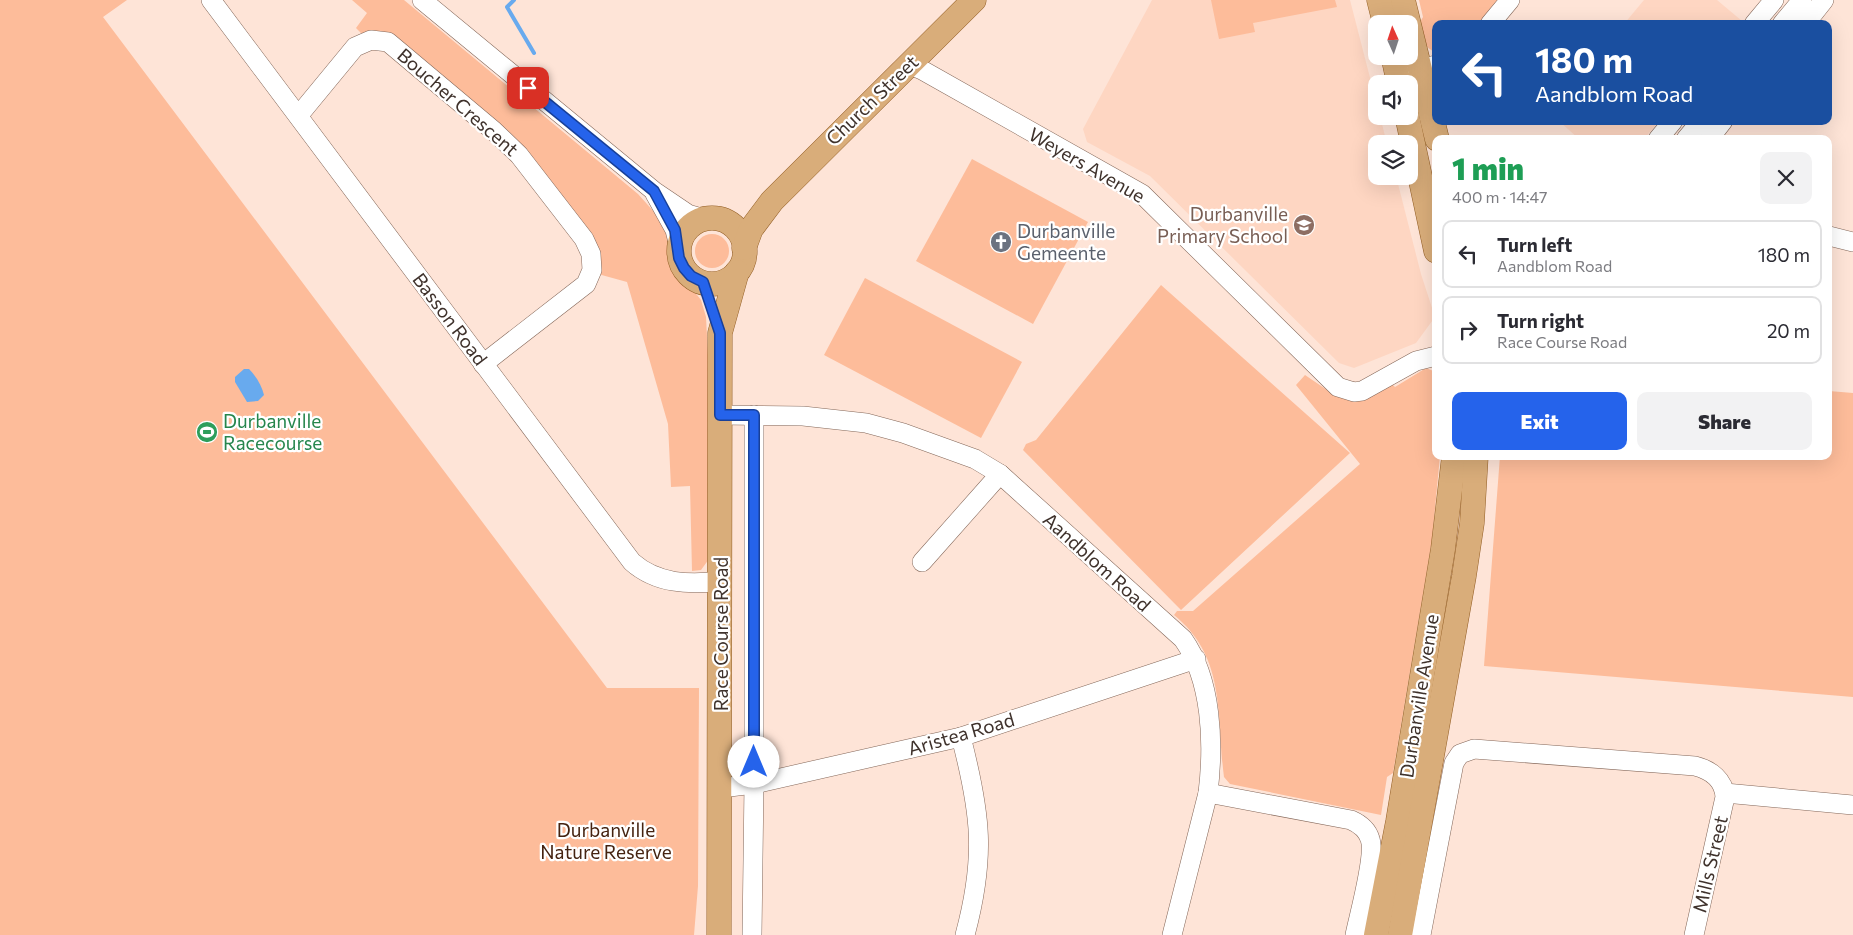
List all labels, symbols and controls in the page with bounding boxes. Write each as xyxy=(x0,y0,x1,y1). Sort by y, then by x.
north arrow xyxy=(1368,15,1418,65)
map controls xyxy=(1368,15,1418,185)
text: 180 m xyxy=(1535,37,1633,80)
icon: left xyxy=(1452,40,1517,105)
street label: Boucher Crescent xyxy=(393,43,524,161)
street label: Church Street xyxy=(821,50,923,149)
pin xyxy=(507,67,549,109)
icon: arrive xyxy=(514,74,542,102)
button: sound xyxy=(1368,75,1418,125)
text: Aandblom Road xyxy=(1535,80,1693,107)
street label: Weyers Avenue xyxy=(1025,122,1149,207)
button: layers xyxy=(1368,135,1418,185)
text: 1 min xyxy=(1452,149,1524,186)
button: close xyxy=(1760,152,1812,204)
text: 400 m · 14:47 xyxy=(1452,187,1547,206)
place label: Durbanville Primary School xyxy=(1157,202,1288,247)
school or university icon: Durbanville Primary School xyxy=(1292,213,1316,237)
place label: Durbanville Gemeente xyxy=(1017,219,1115,264)
church icon: Durbanville Gemeente xyxy=(989,230,1013,254)
text: Turn left xyxy=(1497,233,1572,256)
icon: left xyxy=(1454,240,1482,268)
text: 180 m xyxy=(1758,243,1810,266)
text: Aandblom Road xyxy=(1497,256,1612,275)
street label: Basson Road xyxy=(408,268,493,369)
text: Turn right xyxy=(1497,309,1584,332)
icon: right xyxy=(1454,316,1482,344)
text: 20 m xyxy=(1767,319,1810,342)
text: Race Course Road xyxy=(1497,332,1627,351)
button: Exit xyxy=(1452,392,1627,450)
button: Share xyxy=(1637,392,1812,450)
place label: Durbanville Racecourse xyxy=(223,409,322,454)
sports icon: Durbanville Racecourse xyxy=(195,420,219,444)
street label: Aandblom Road xyxy=(1039,507,1156,616)
street label: Race Course Road xyxy=(709,557,732,711)
street label: Durbanville Avenue xyxy=(1394,612,1443,779)
street label: Aristea Road xyxy=(905,707,1017,760)
position arrow xyxy=(727,735,779,787)
street label: Mills Street xyxy=(1687,813,1732,915)
park label: Durbanville Nature Reserve xyxy=(540,818,672,863)

